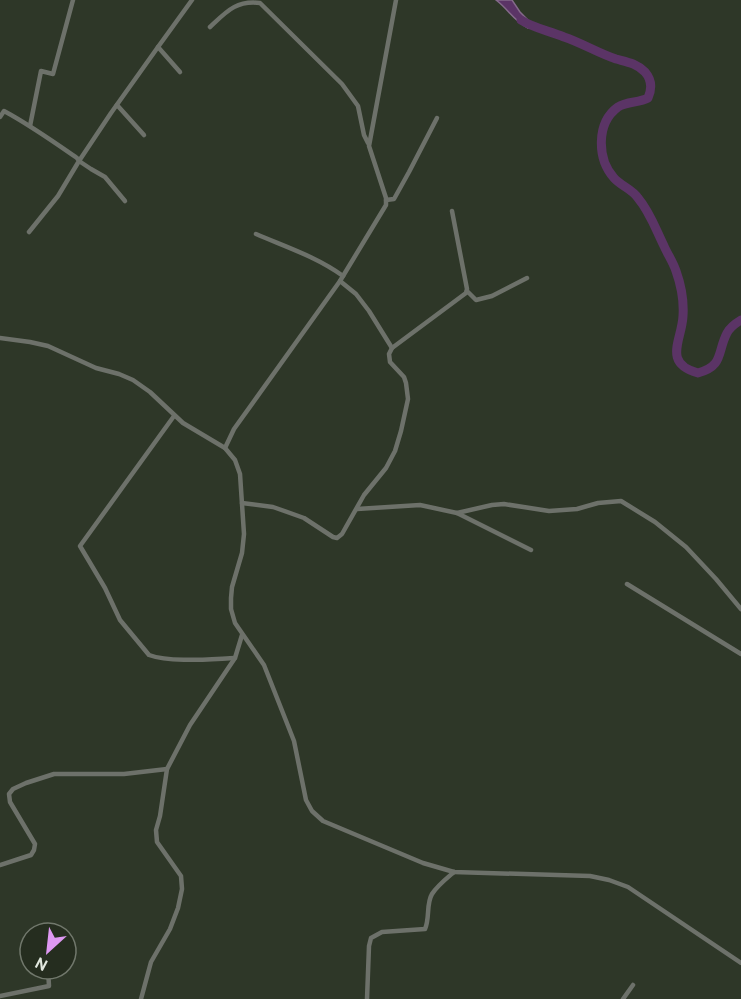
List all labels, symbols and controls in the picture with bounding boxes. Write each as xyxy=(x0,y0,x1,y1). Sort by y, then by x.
north arrow xyxy=(18,921,78,981)
text: N xyxy=(32,951,52,974)

